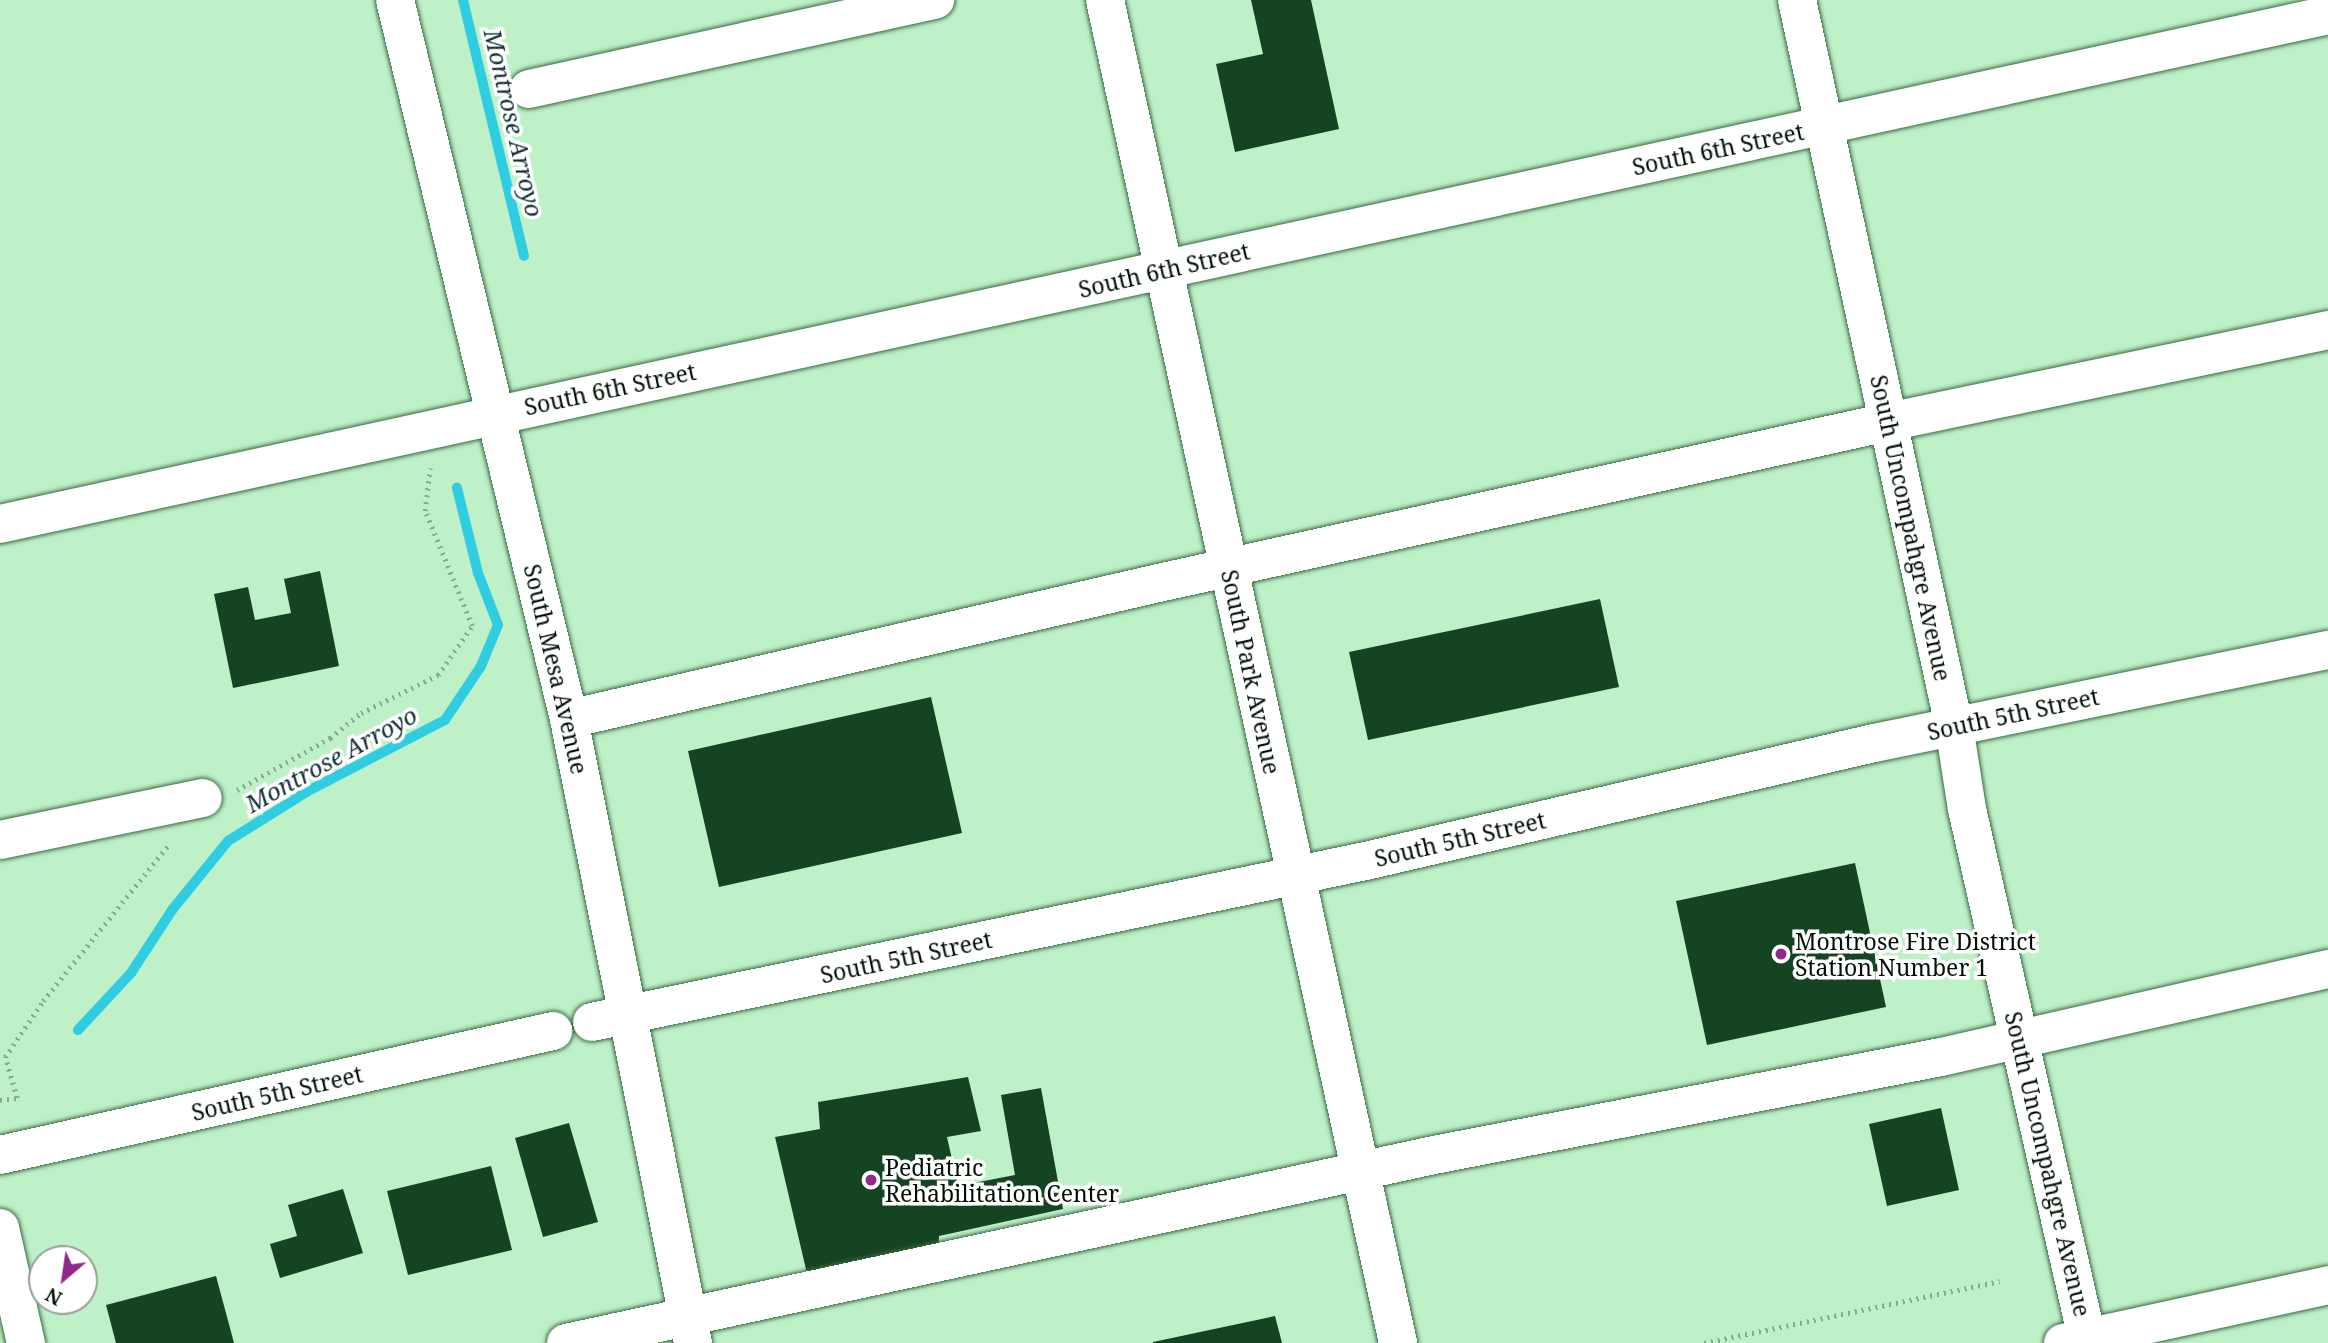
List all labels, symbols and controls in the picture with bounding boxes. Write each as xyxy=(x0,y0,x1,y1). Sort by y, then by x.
water label: Montrose Arroyo xyxy=(478,26,550,220)
street label: South 6th Street xyxy=(1630,117,1806,181)
street label: South 6th Street xyxy=(1076,237,1252,303)
street label: South 6th Street xyxy=(522,357,698,421)
street label: South Uncompahgre Avenue xyxy=(1865,372,1957,684)
street label: South Mesa Avenue xyxy=(518,561,594,777)
street label: South Park Avenue xyxy=(1216,567,1286,777)
street label: South 5th Street xyxy=(1925,682,2101,746)
water label: Montrose Arroyo xyxy=(240,700,422,818)
street label: South 5th Street xyxy=(1372,806,1548,872)
street label: South 5th Street xyxy=(818,925,994,989)
place label: Montrose Fire District Station Number 1 xyxy=(1795,927,2036,981)
marker: Montrose Fire District Station Number 1 xyxy=(1773,946,1789,962)
street label: South Uncompahgre Avenue xyxy=(1999,1009,2097,1319)
street label: South 5th Street xyxy=(189,1060,365,1126)
place label: Pediatric Rehabilitation Center xyxy=(885,1153,1119,1207)
marker: Pediatric Rehabilitation Center xyxy=(863,1172,879,1188)
north arrow xyxy=(28,1245,98,1315)
text: N xyxy=(41,1282,67,1312)

